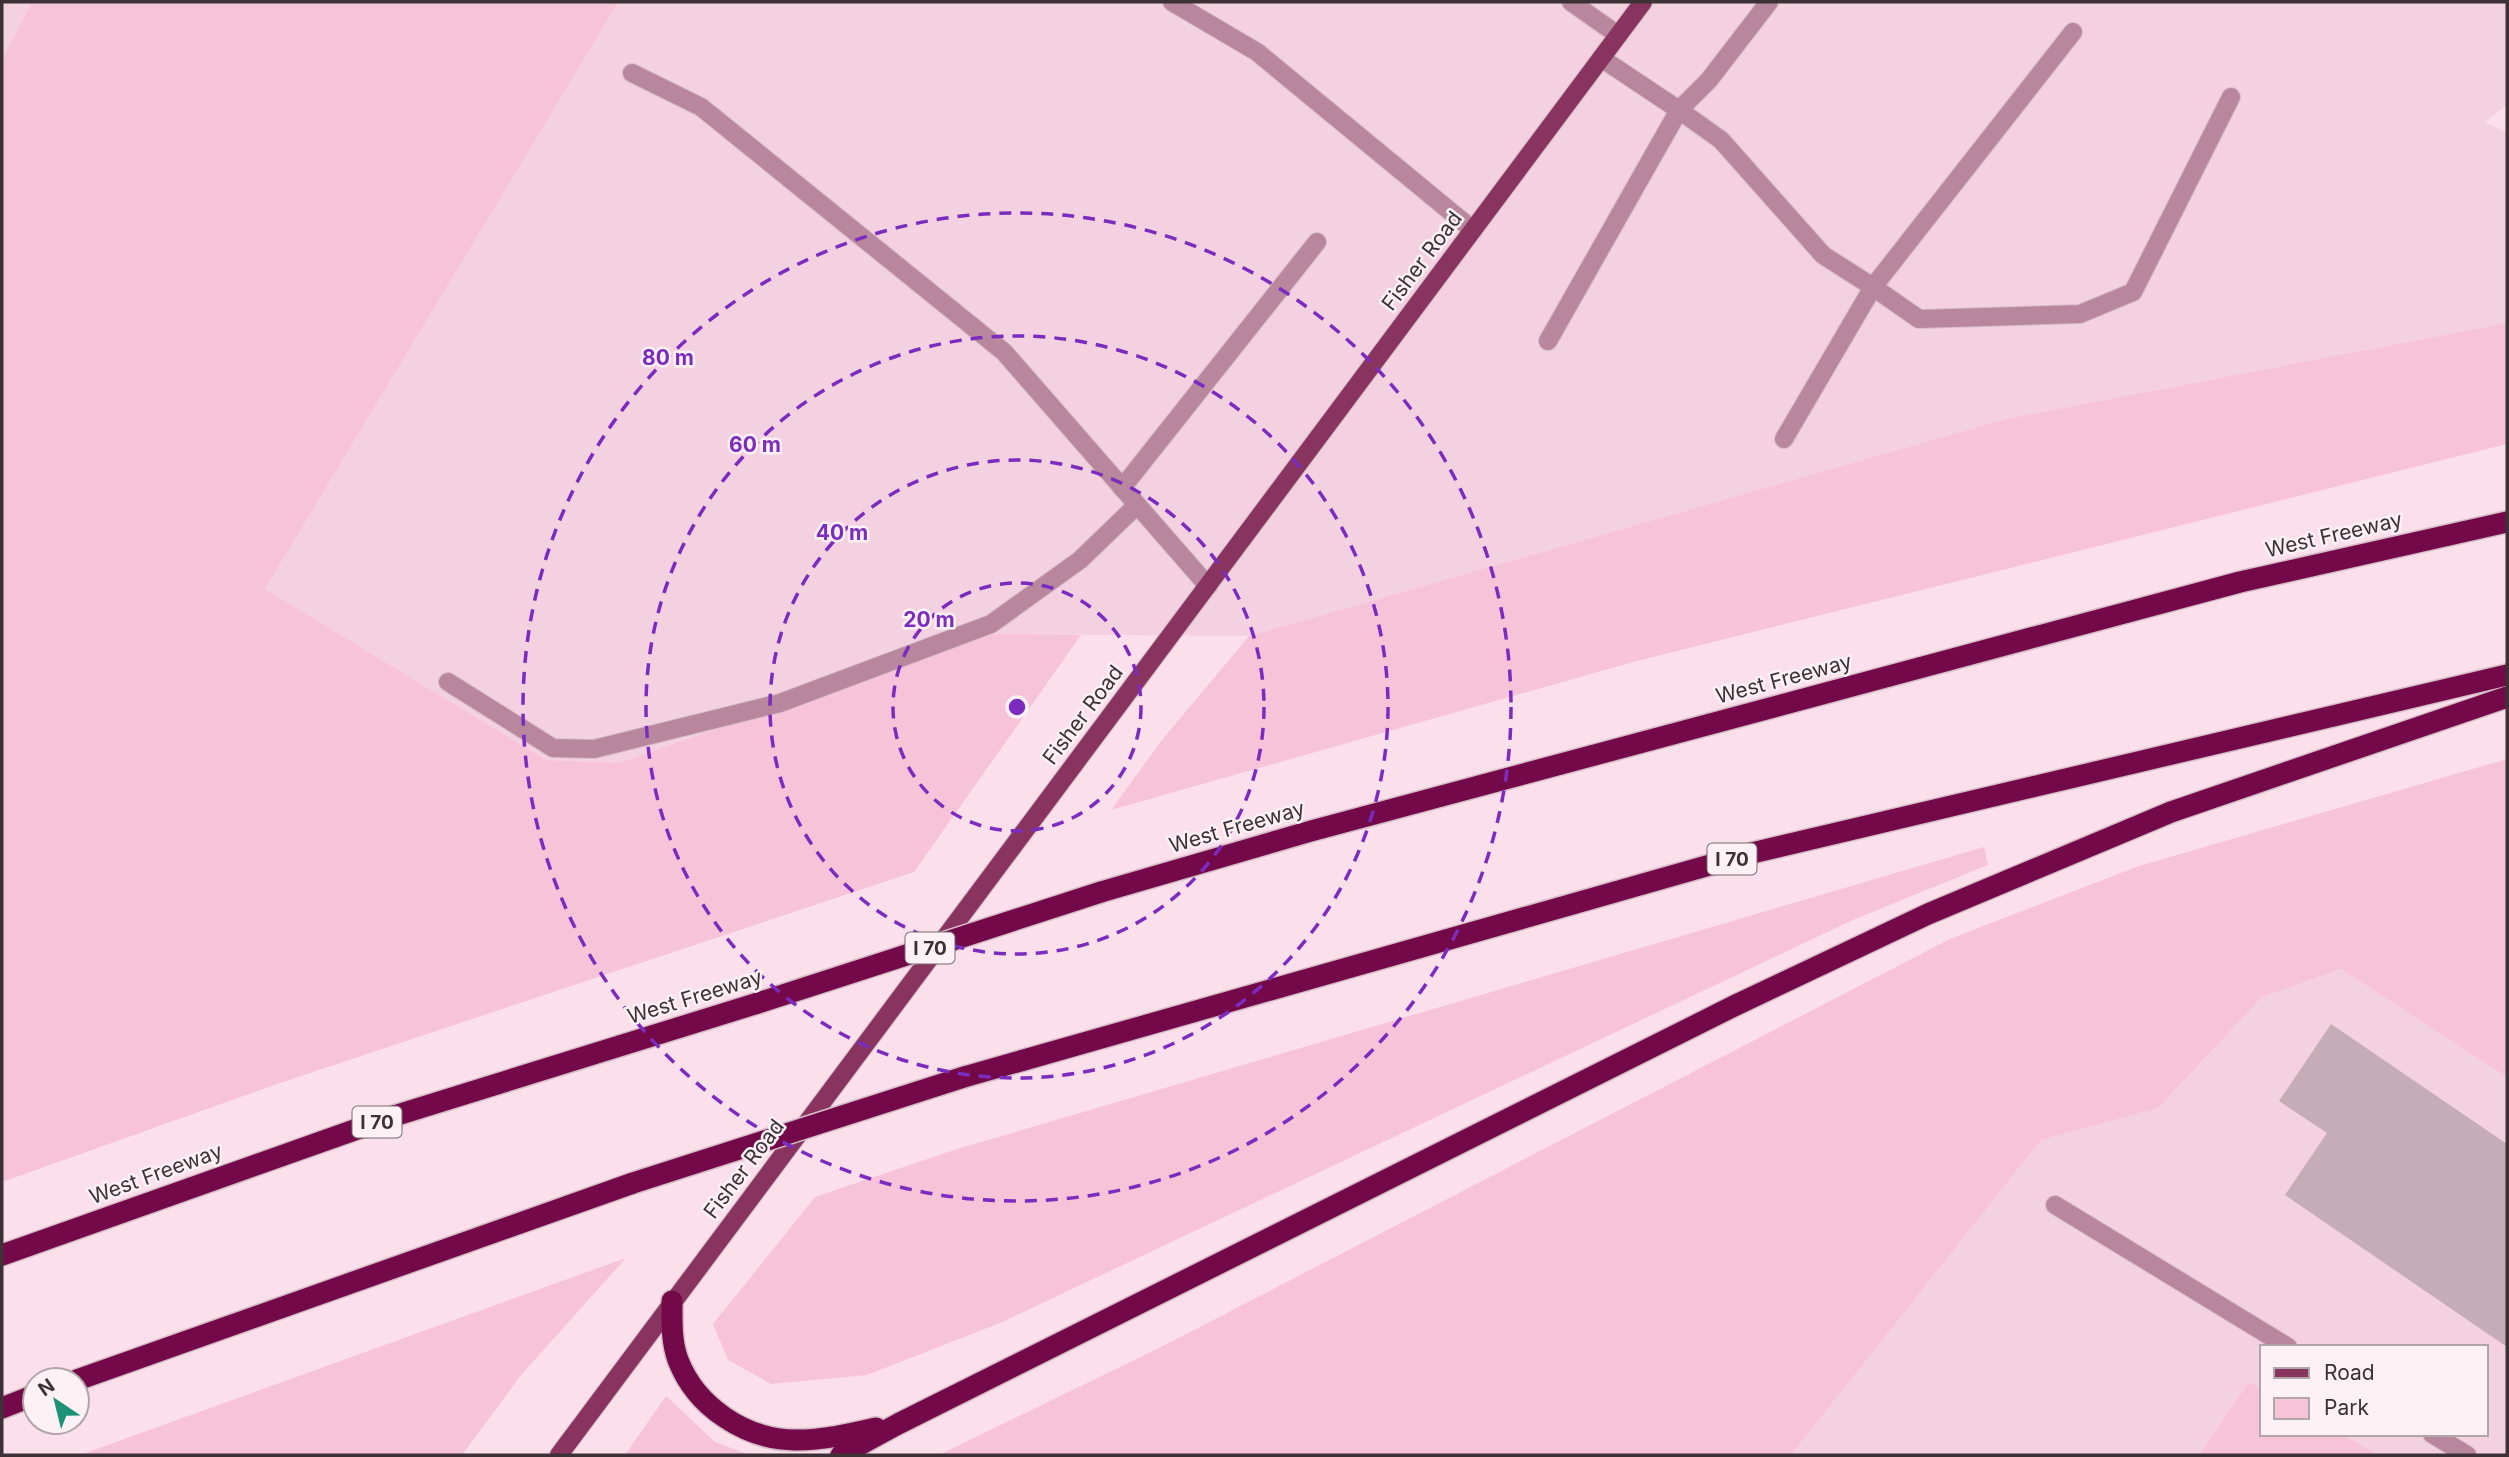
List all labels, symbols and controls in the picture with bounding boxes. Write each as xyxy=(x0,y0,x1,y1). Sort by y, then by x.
street label: Fisher Road xyxy=(1376,206,1467,315)
text: 80 m xyxy=(642,345,694,370)
text: 60 m xyxy=(729,432,781,457)
street label: West Freeway xyxy=(2263,507,2405,562)
text: 40 m xyxy=(816,520,868,545)
text: 20 m xyxy=(903,607,955,632)
street label: West Freeway xyxy=(1713,648,1855,709)
street label: Fisher Road xyxy=(1037,660,1128,769)
centre of rings xyxy=(1005,695,1029,719)
street label: West Freeway xyxy=(1166,795,1308,858)
road number: I 70 xyxy=(1708,844,1756,874)
road number: I 70 xyxy=(906,932,954,964)
street label: West Freeway xyxy=(624,964,765,1029)
road number: I 70 xyxy=(352,1106,402,1138)
street label: Fisher Road xyxy=(698,1114,789,1223)
street label: West Freeway xyxy=(86,1138,226,1209)
legend xyxy=(2260,1345,2488,1436)
text: Road xyxy=(2324,1360,2375,1385)
north arrow xyxy=(21,1366,91,1436)
text: N xyxy=(34,1374,59,1401)
text: Park xyxy=(2324,1395,2369,1420)

